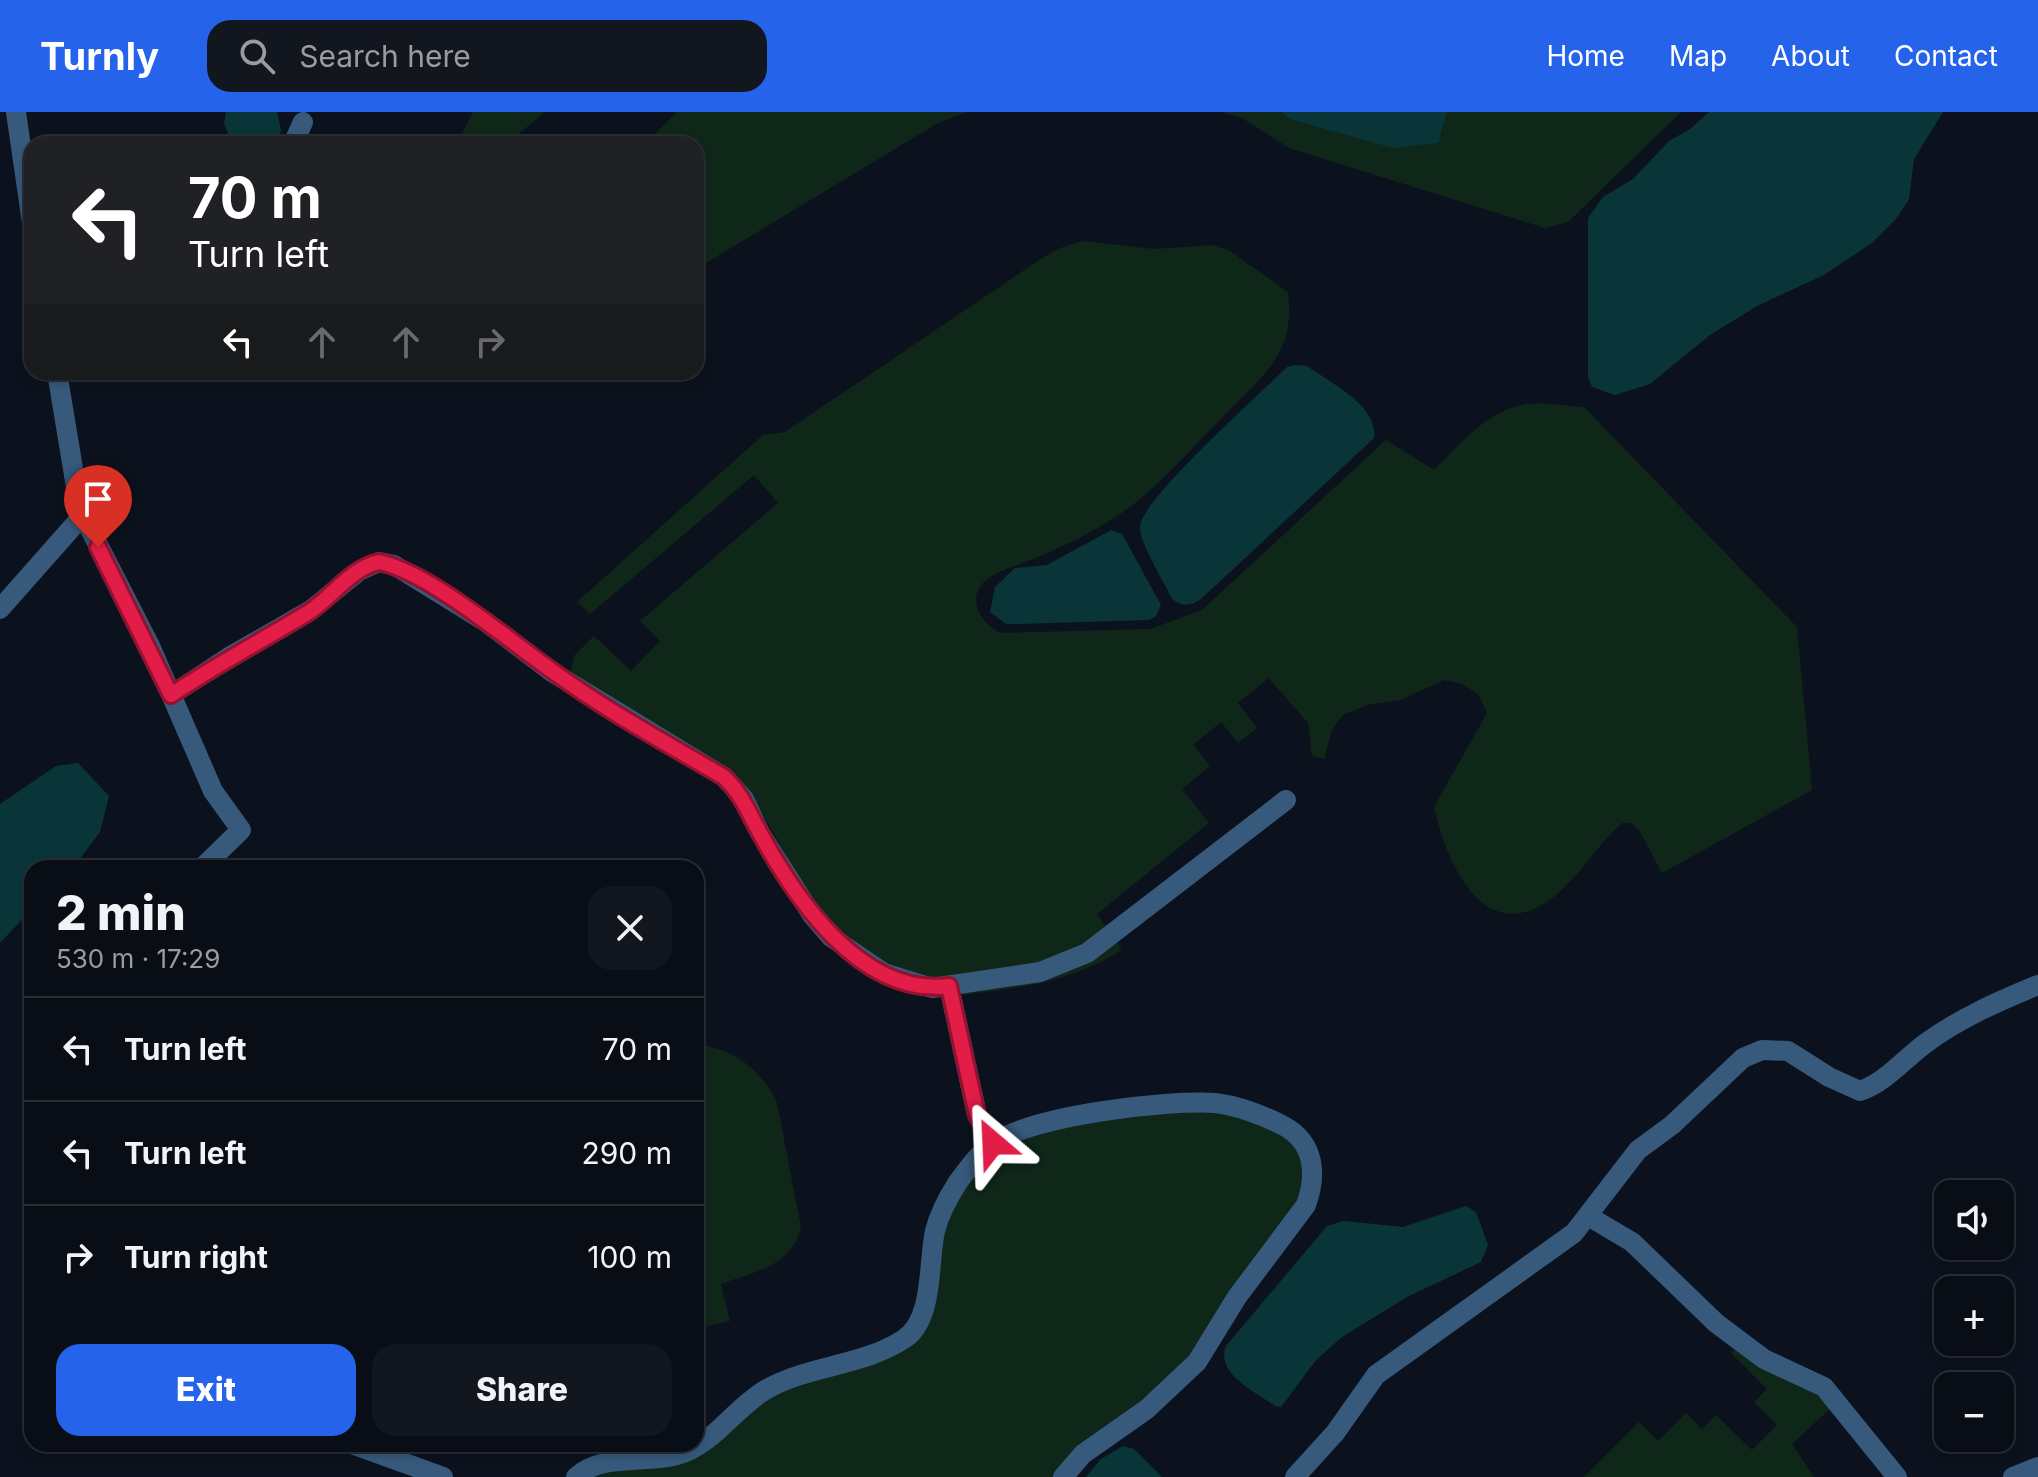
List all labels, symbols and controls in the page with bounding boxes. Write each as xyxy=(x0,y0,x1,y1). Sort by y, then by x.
search box xyxy=(207,20,767,92)
text: Turnly xyxy=(40,33,159,79)
icon: search xyxy=(235,34,279,78)
text: Search here xyxy=(299,38,471,74)
text: Home xyxy=(1546,39,1625,73)
text: Map xyxy=(1669,39,1727,73)
text: About xyxy=(1771,39,1850,73)
text: Contact xyxy=(1894,39,1998,73)
text: 70 m xyxy=(188,164,322,232)
icon: left xyxy=(56,168,160,272)
text: Turn left xyxy=(188,232,329,276)
icon: left xyxy=(216,320,260,364)
icon: ahead xyxy=(300,320,344,364)
icon: ahead xyxy=(384,320,428,364)
icon: right xyxy=(468,320,512,364)
pin xyxy=(64,465,132,547)
icon: arrive xyxy=(76,477,120,521)
text: 2 min xyxy=(56,883,186,942)
button: close xyxy=(588,886,672,970)
text: 530 m · 17:29 xyxy=(56,943,220,974)
icon: left xyxy=(56,1027,100,1071)
text: Turn left xyxy=(124,1031,246,1067)
text: 70 m xyxy=(602,1031,672,1067)
position arrow xyxy=(951,1101,1035,1185)
icon: left xyxy=(56,1131,100,1175)
text: Turn left xyxy=(124,1135,246,1171)
text: 290 m xyxy=(581,1135,672,1171)
map controls xyxy=(1934,1180,2014,1452)
button: sound xyxy=(1934,1180,2014,1260)
icon: right xyxy=(56,1235,100,1279)
text: Turn right xyxy=(124,1239,268,1275)
text: 100 m xyxy=(587,1239,672,1275)
button: + xyxy=(1934,1276,2014,1356)
button: Exit xyxy=(56,1344,356,1436)
button: Share xyxy=(372,1344,672,1436)
button: − xyxy=(1934,1372,2014,1452)

